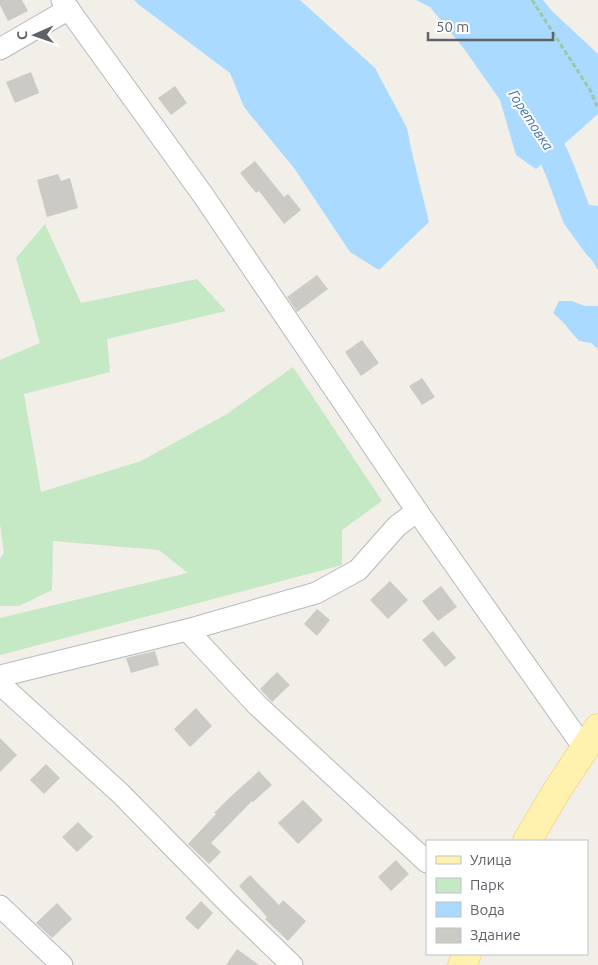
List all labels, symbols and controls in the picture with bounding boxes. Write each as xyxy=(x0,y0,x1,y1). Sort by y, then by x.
north arrow xyxy=(10,10,60,60)
scale bar xyxy=(428,10,553,42)
text: 50 m xyxy=(436,18,469,35)
text: С xyxy=(14,31,30,40)
water label: Горетовка xyxy=(506,87,557,154)
legend xyxy=(426,840,588,955)
text: Улица xyxy=(470,851,512,868)
text: Парк xyxy=(470,876,505,893)
text: Вода xyxy=(470,901,505,918)
text: Здание xyxy=(470,926,521,943)

